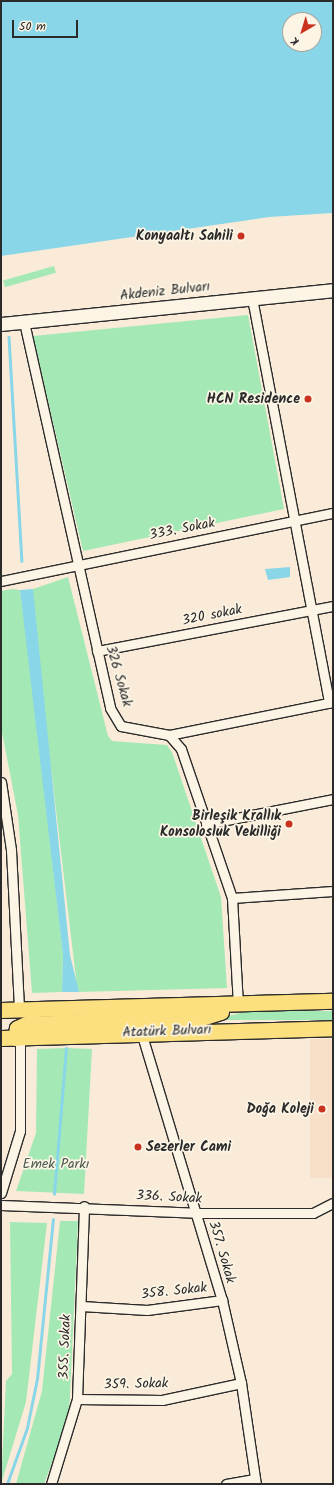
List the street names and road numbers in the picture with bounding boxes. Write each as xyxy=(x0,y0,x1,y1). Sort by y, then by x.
street label: Akdeniz Bulvarı xyxy=(119,278,211,304)
street label: 333. Sokak xyxy=(148,514,216,544)
street label: 320 sokak xyxy=(181,601,243,629)
street label: 326 Sokak xyxy=(102,643,136,709)
street label: Atatürk Bulvarı xyxy=(122,1021,212,1041)
street label: 336. Sokak xyxy=(136,1187,202,1207)
street label: 357. Sokak xyxy=(205,1219,239,1285)
street label: 358. Sokak xyxy=(140,1279,208,1303)
street label: 355. Sokak xyxy=(55,1314,75,1380)
street label: 359. Sokak xyxy=(103,1375,169,1393)

